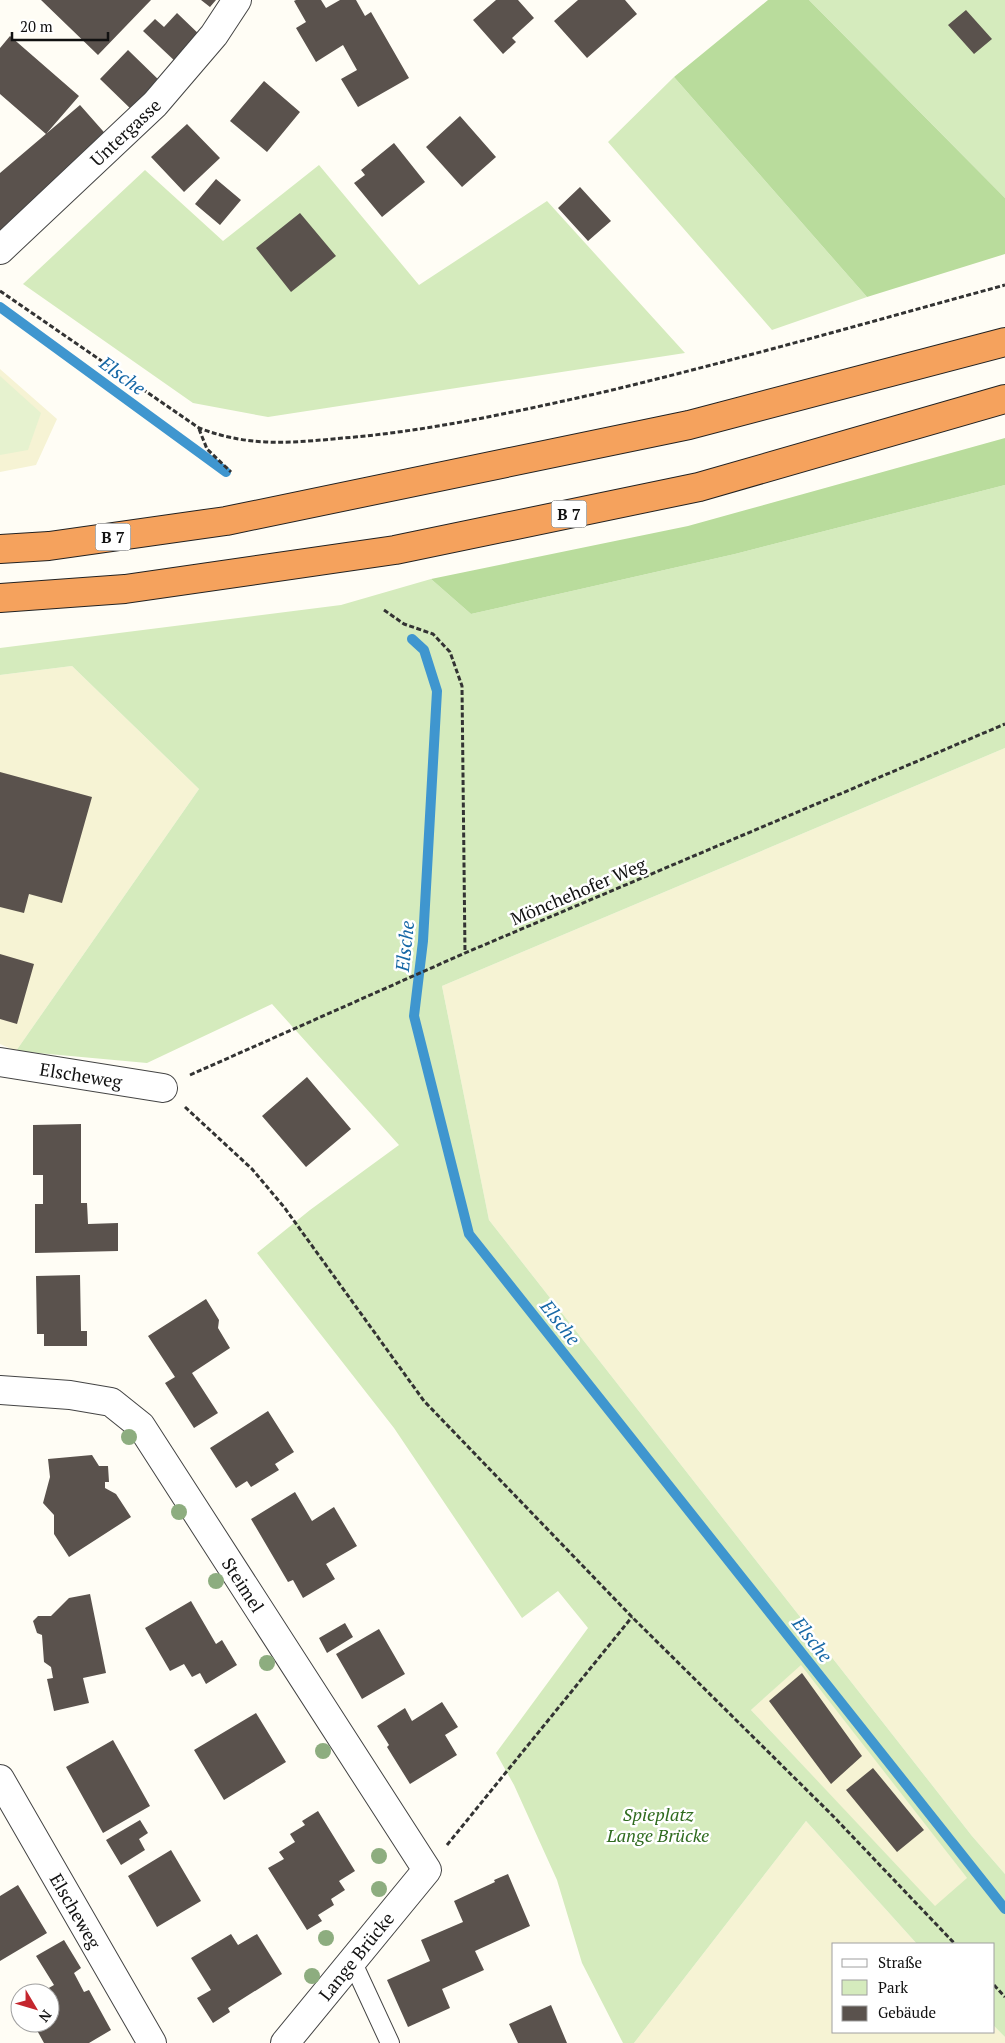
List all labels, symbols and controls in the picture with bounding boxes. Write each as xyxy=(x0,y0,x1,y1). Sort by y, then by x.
scale bar xyxy=(12,10,109,42)
text: 20 m xyxy=(20,16,53,36)
street label: Untergasse xyxy=(85,93,166,171)
water label: Elsche xyxy=(94,349,151,400)
road number: B 7 xyxy=(552,500,586,528)
road number: B 7 xyxy=(96,524,130,550)
street label: Mönchehofer Weg xyxy=(507,851,650,930)
water label: Elsche xyxy=(389,919,419,974)
street label: Elscheweg xyxy=(38,1057,124,1093)
water label: Elsche xyxy=(535,1293,587,1350)
street label: Steimel xyxy=(217,1553,270,1617)
water label: Elsche xyxy=(787,1610,839,1667)
park label: Spieplatz Lange Brücke xyxy=(606,1802,709,1847)
street label: Elscheweg xyxy=(45,1869,107,1953)
street label: Lange Brücke xyxy=(313,1907,399,2005)
legend xyxy=(832,1943,995,2033)
text: Straße xyxy=(878,1952,922,1972)
text: Park xyxy=(878,1977,908,1997)
north arrow xyxy=(10,1983,60,2033)
text: Gebäude xyxy=(878,2002,936,2022)
text: N xyxy=(35,2006,56,2027)

